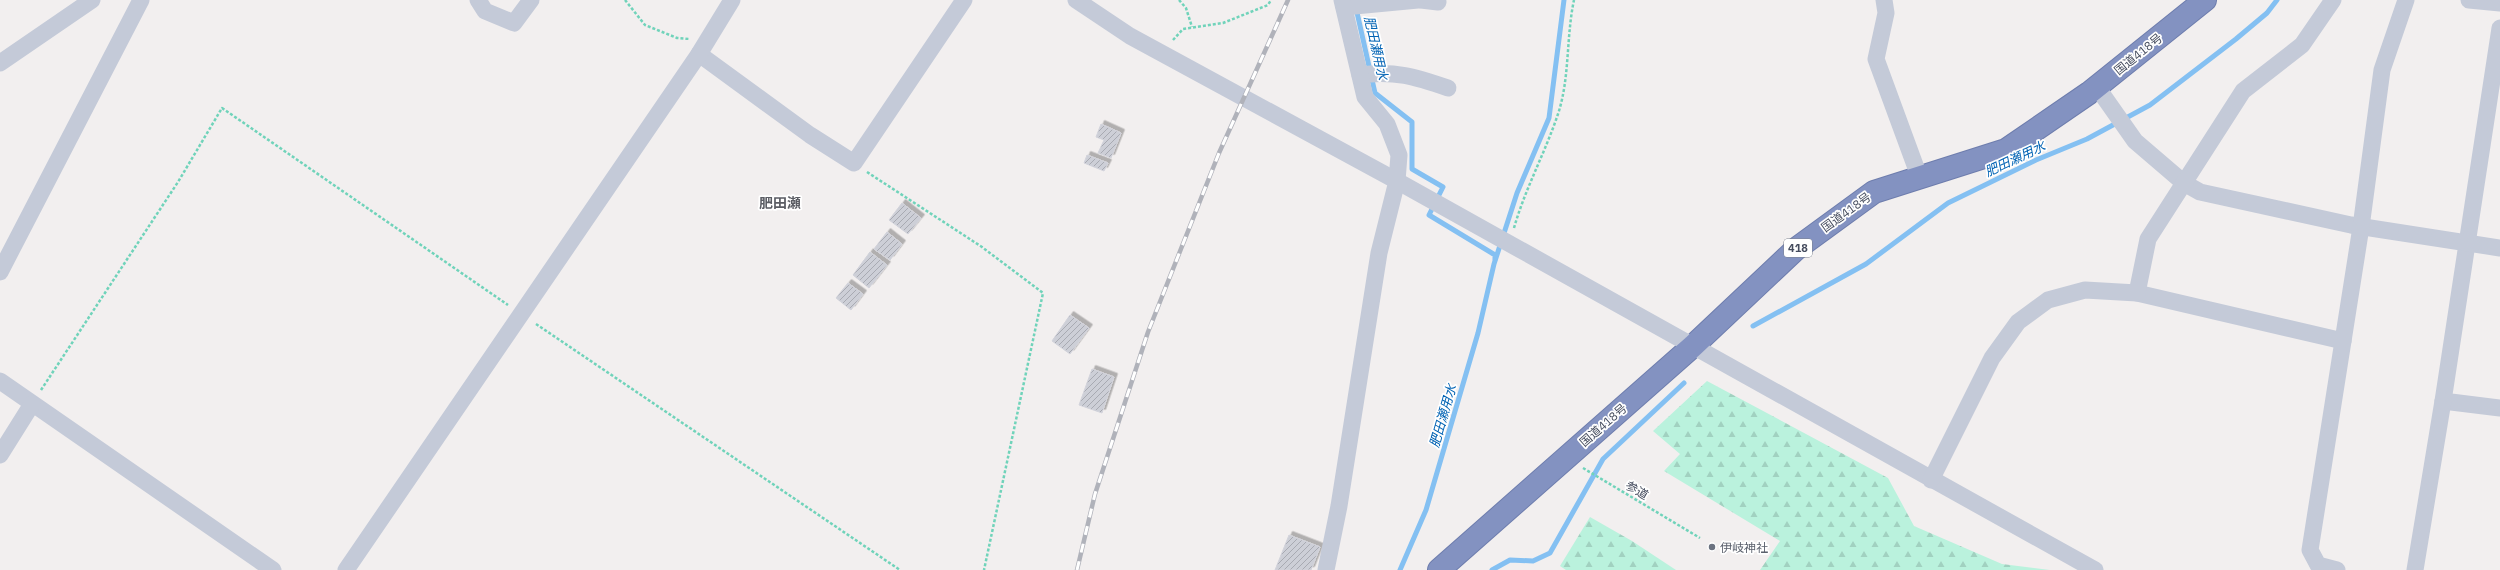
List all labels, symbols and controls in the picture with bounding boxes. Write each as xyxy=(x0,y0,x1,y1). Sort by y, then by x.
water label: 肥田瀬用水 xyxy=(1360,14,1392,84)
street label: 国道418号 xyxy=(2111,30,2165,78)
water label: 肥田瀬用水 xyxy=(1982,137,2050,180)
street label: 国道418号 xyxy=(1818,189,1874,235)
district label: 肥田瀬 xyxy=(759,194,801,212)
road number: 418 xyxy=(1784,239,1812,257)
water label: 肥田瀬用水 xyxy=(1426,381,1461,450)
street label: 国道418号 xyxy=(1576,400,1630,450)
street label: 参道 xyxy=(1623,477,1651,503)
place label: 伊岐神社 xyxy=(1720,540,1768,555)
marker: 伊岐神社 xyxy=(1707,542,1717,552)

